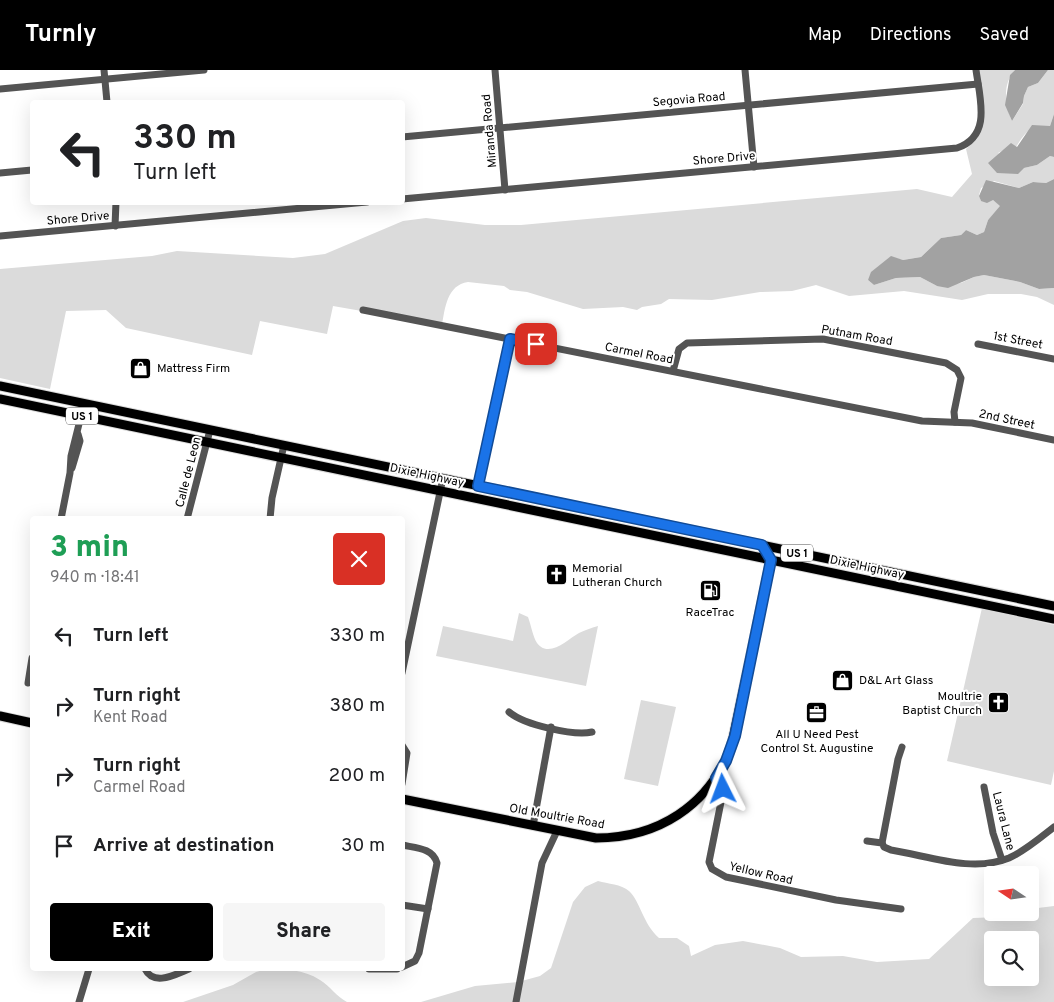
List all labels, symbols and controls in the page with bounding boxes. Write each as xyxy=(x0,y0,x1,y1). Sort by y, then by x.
text: Turnly xyxy=(25,20,97,50)
text: Map xyxy=(808,24,842,47)
text: Directions xyxy=(870,24,952,47)
text: Saved xyxy=(980,24,1029,47)
street label: Segovia Road xyxy=(652,89,726,111)
street label: Miranda Road xyxy=(479,93,501,169)
text: 330 m xyxy=(133,117,237,161)
icon: left xyxy=(50,120,115,185)
street label: Shore Drive xyxy=(692,148,756,170)
text: Turn left xyxy=(133,160,216,187)
street label: Shore Drive xyxy=(46,208,110,230)
street label: Putnam Road xyxy=(820,322,894,350)
pin xyxy=(515,323,557,365)
street label: 1st Street xyxy=(992,328,1044,354)
icon: arrive xyxy=(522,330,550,358)
street label: Carmel Road xyxy=(603,340,674,368)
shop icon: Mattress Firm xyxy=(129,356,153,380)
place label: Mattress Firm xyxy=(157,361,230,377)
street label: 2nd Street xyxy=(977,406,1036,434)
road number: US 1 xyxy=(66,408,98,424)
street label: Calle de Leon xyxy=(172,435,205,509)
street label: Dixie Highway xyxy=(388,460,465,492)
text: 3 min xyxy=(50,530,129,567)
button: close xyxy=(333,533,385,585)
road number: US 1 xyxy=(781,544,813,562)
street label: Dixie Highway xyxy=(828,552,905,584)
place label: Memorial Lutheran Church xyxy=(572,561,662,591)
church icon: Memorial Lutheran Church xyxy=(544,563,568,587)
text: 940 m · 18:41 xyxy=(50,568,140,588)
fuel station icon: RaceTrac xyxy=(698,579,722,603)
place label: RaceTrac xyxy=(686,605,734,621)
icon: left xyxy=(50,622,78,650)
text: Turn left xyxy=(93,624,169,648)
text: 330 m xyxy=(330,624,385,648)
shop icon: D&L Art Glass xyxy=(831,668,855,692)
place label: D&L Art Glass xyxy=(859,673,933,689)
text: Turn right xyxy=(93,684,181,708)
place label: Moultrie Baptist Church xyxy=(902,689,982,719)
church icon: Moultrie Baptist Church xyxy=(986,691,1010,715)
icon: right xyxy=(50,692,78,720)
text: 380 m xyxy=(329,694,385,718)
office icon: All U Need Pest Control St. Augustine xyxy=(805,701,829,725)
text: Kent Road xyxy=(93,708,168,728)
place label: All U Need Pest Control St. Augustine xyxy=(760,727,874,757)
text: Turn right xyxy=(93,754,181,778)
icon: right xyxy=(50,762,78,790)
position arrow xyxy=(696,762,748,814)
text: 200 m xyxy=(329,764,385,788)
text: Carmel Road xyxy=(93,778,186,798)
street label: Laura Lane xyxy=(988,790,1018,852)
street label: Old Moultrie Road xyxy=(508,801,606,833)
icon: arrive xyxy=(50,832,78,860)
text: Arrive at destination xyxy=(93,834,274,858)
text: 30 m xyxy=(341,834,385,858)
street label: Yellow Road xyxy=(727,859,794,889)
north arrow xyxy=(984,866,1039,921)
map controls xyxy=(984,866,1039,986)
button: Exit xyxy=(50,903,213,961)
button: Share xyxy=(223,903,385,961)
button: search xyxy=(984,931,1039,986)

